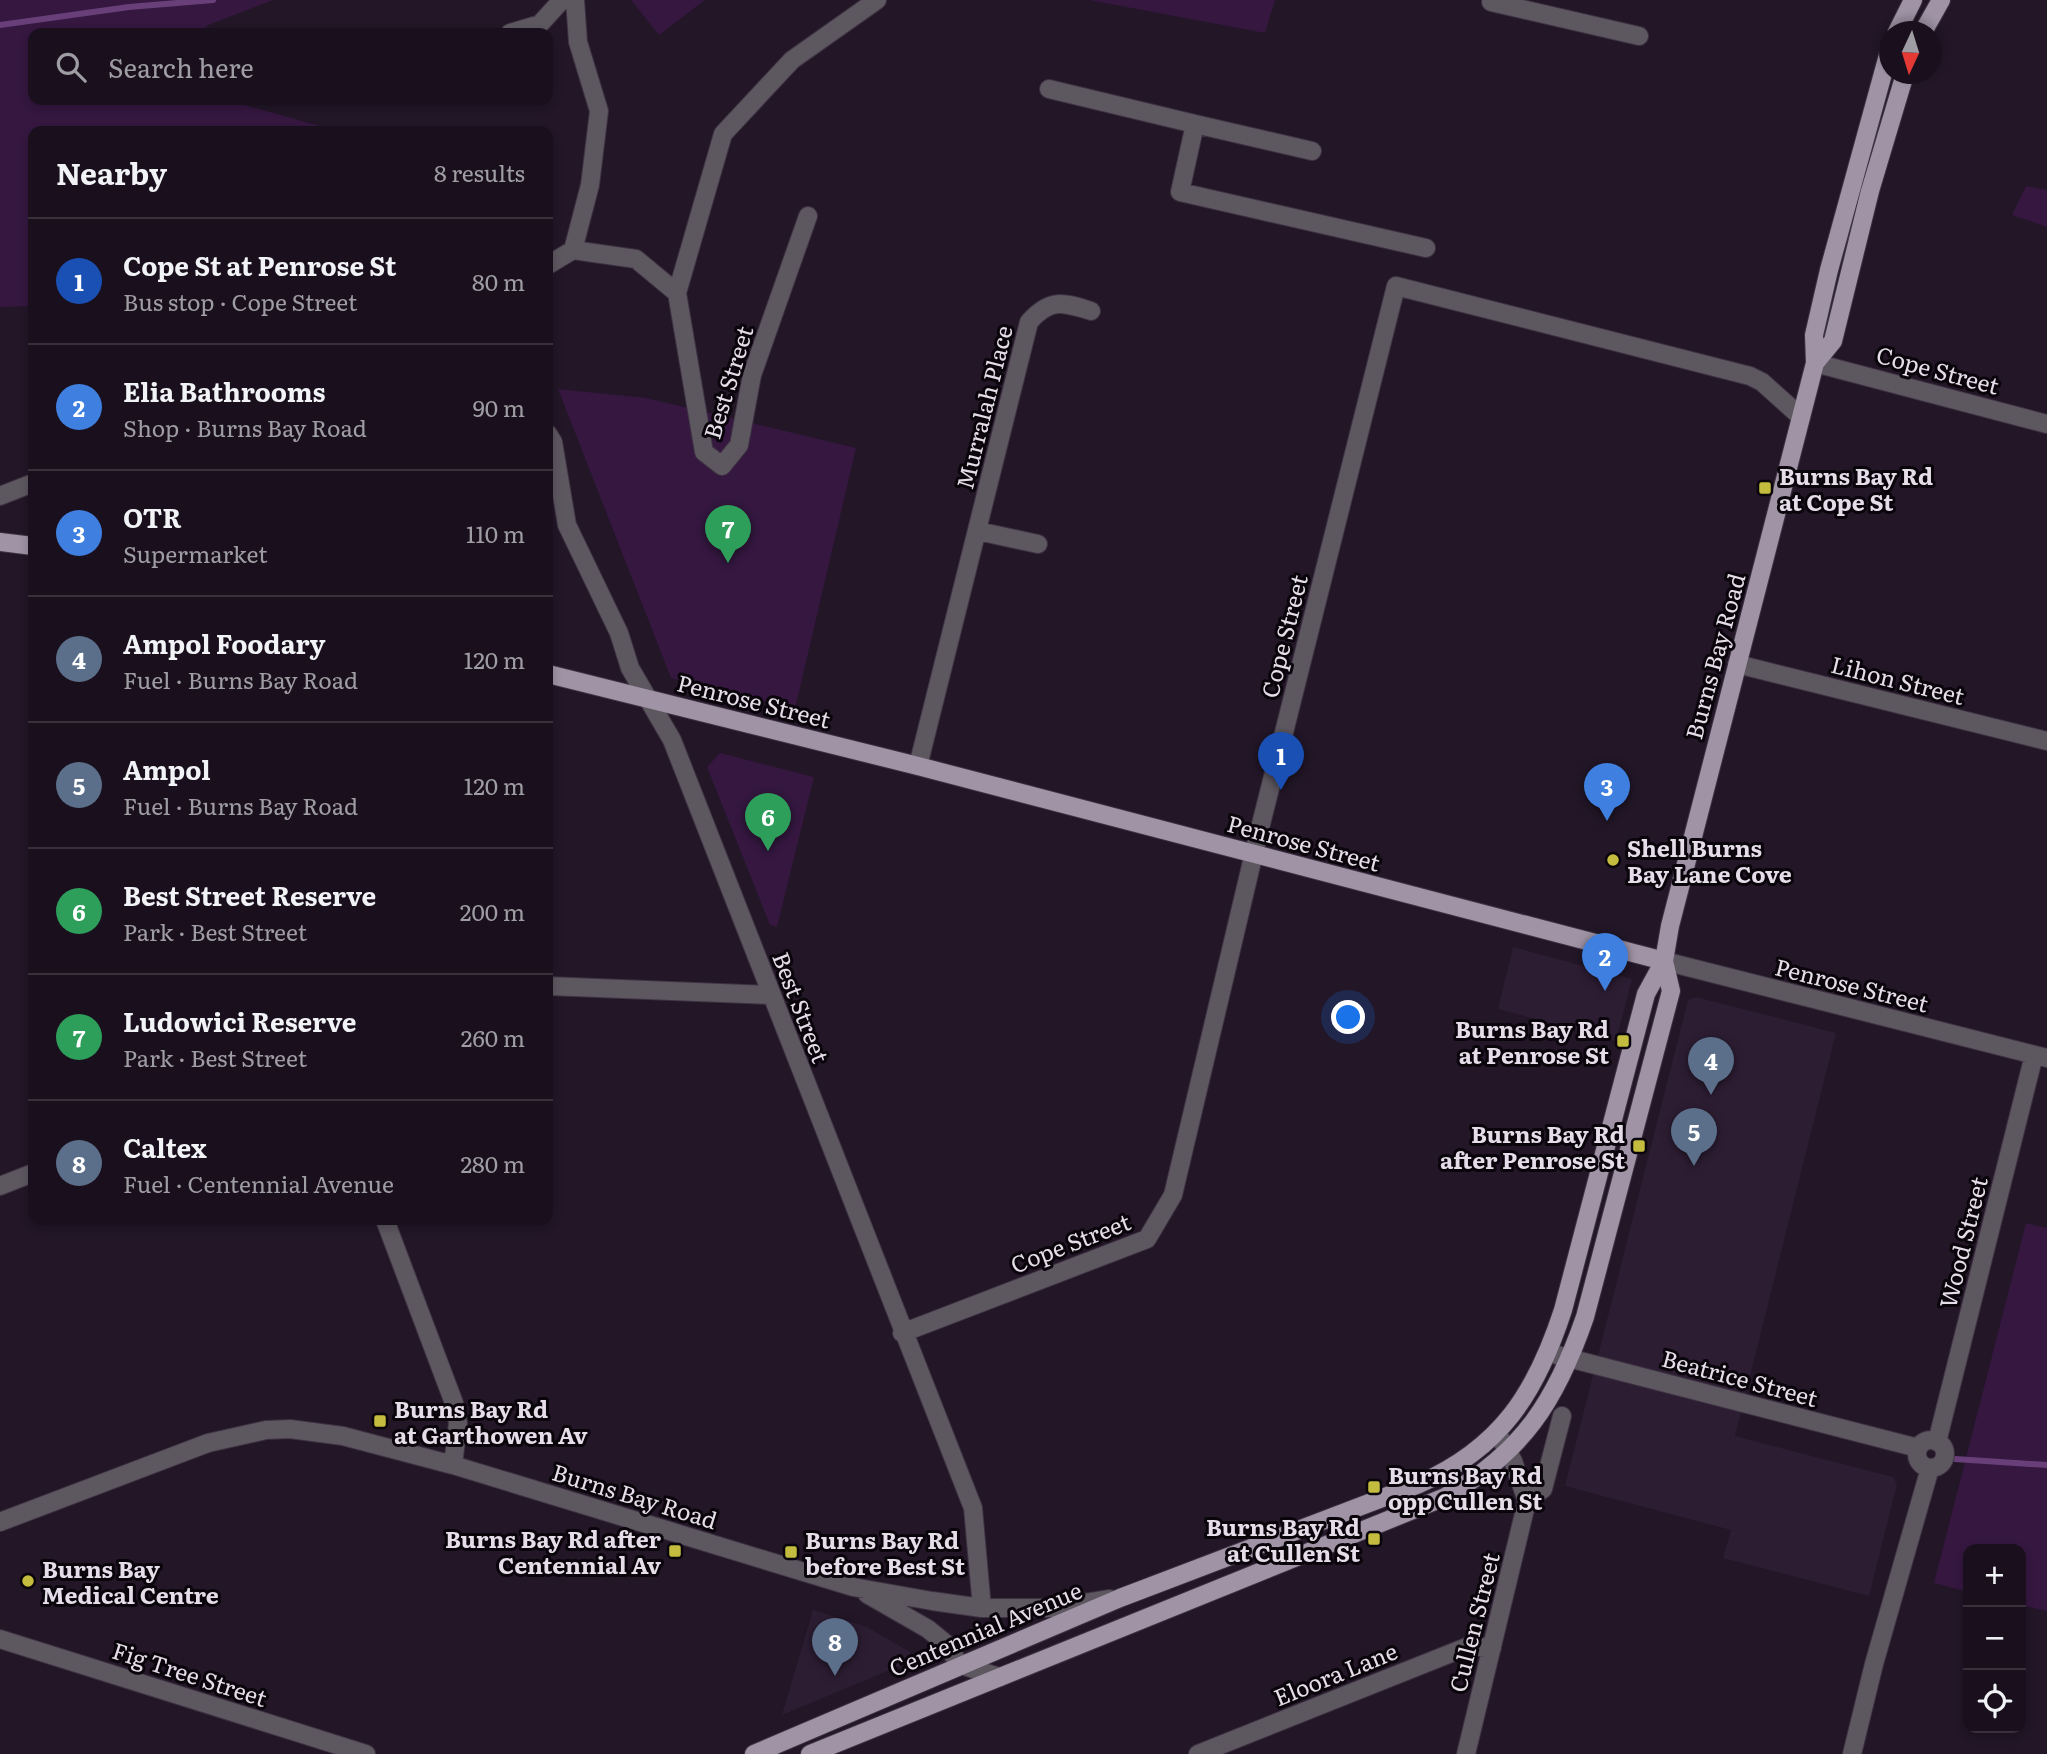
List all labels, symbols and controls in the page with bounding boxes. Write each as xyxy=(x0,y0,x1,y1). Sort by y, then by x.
north arrow xyxy=(1879,21,1942,84)
search box xyxy=(28,28,553,105)
text: Search here xyxy=(108,47,254,86)
icon: search xyxy=(52,48,90,86)
text: Nearby xyxy=(56,150,167,194)
text: 8 results xyxy=(434,155,525,189)
text: Cope St at Penrose St xyxy=(123,245,397,284)
text: 1 xyxy=(74,264,84,298)
text: 80 m xyxy=(472,264,525,298)
text: Bus stop · Cope Street xyxy=(123,284,357,318)
street label: Best Street xyxy=(694,321,761,443)
street label: Murralah Place xyxy=(946,321,1020,492)
street label: Cope Street xyxy=(1873,336,2004,402)
text: Elia Bathrooms xyxy=(123,371,326,410)
text: 2 xyxy=(73,390,85,424)
text: 90 m xyxy=(473,390,525,424)
text: Shop · Burns Bay Road xyxy=(123,410,367,444)
place label: Burns Bay Rd at Cope St xyxy=(1779,458,1933,518)
marker: Burns Bay Rd at Cope St xyxy=(1757,480,1773,496)
text: OTR xyxy=(123,497,182,536)
pin: 7 xyxy=(705,505,751,563)
text: 3 xyxy=(73,516,85,550)
text: 110 m xyxy=(466,516,525,550)
text: Supermarket xyxy=(123,536,267,570)
street label: Burns Bay Road xyxy=(1676,569,1752,743)
street label: Cope Street xyxy=(1251,570,1315,701)
text: Ampol Foodary xyxy=(123,623,325,662)
text: 4 xyxy=(72,642,86,676)
text: 120 m xyxy=(464,642,525,676)
street label: Lihon Street xyxy=(1828,646,1969,712)
text: Fuel · Burns Bay Road xyxy=(123,662,358,696)
street label: Penrose Street xyxy=(674,665,835,736)
pin: 1 xyxy=(1258,732,1304,790)
text: Ampol xyxy=(123,749,211,788)
pin: 3 xyxy=(1584,763,1630,821)
text: 5 xyxy=(73,768,85,802)
text: 120 m xyxy=(464,768,525,802)
text: Fuel · Burns Bay Road xyxy=(123,788,358,822)
pin: 6 xyxy=(745,793,791,851)
street label: Penrose Street xyxy=(1224,805,1385,879)
place label: Shell Burns Bay Lane Cove xyxy=(1627,830,1792,890)
marker: Shell Burns Bay Lane Cove xyxy=(1605,852,1621,868)
text: Best Street Reserve xyxy=(123,875,376,914)
text: 6 xyxy=(72,894,86,928)
text: 200 m xyxy=(460,894,525,928)
text: Park · Best Street xyxy=(123,914,307,948)
pin: 2 xyxy=(1582,933,1628,991)
street label: Best Street xyxy=(765,946,839,1068)
street label: Penrose Street xyxy=(1772,949,1933,1020)
your location xyxy=(1331,1000,1365,1034)
text: Ludowici Reserve xyxy=(123,1001,356,1040)
place label: Burns Bay Rd at Penrose St xyxy=(1455,1011,1609,1071)
text: 7 xyxy=(73,1020,85,1054)
text: 260 m xyxy=(461,1020,525,1054)
marker: Burns Bay Rd at Penrose St xyxy=(1615,1033,1631,1049)
pin: 4 xyxy=(1688,1037,1734,1095)
text: Park · Best Street xyxy=(123,1040,307,1074)
pin: 5 xyxy=(1671,1108,1717,1166)
place label: Burns Bay Rd after Penrose St xyxy=(1440,1116,1625,1176)
text: Caltex xyxy=(123,1127,207,1166)
marker: Burns Bay Rd after Penrose St xyxy=(1631,1138,1647,1154)
text: 8 xyxy=(72,1146,86,1180)
text: 280 m xyxy=(460,1146,525,1180)
text: Fuel · Centennial Avenue xyxy=(123,1166,394,1200)
street label: Wood Street xyxy=(1929,1172,1995,1311)
street label: Cope Street xyxy=(1005,1203,1135,1280)
street label: Beatrice Street xyxy=(1658,1340,1822,1414)
place label: Burns Bay Rd at Garthowen Av xyxy=(394,1391,588,1451)
marker: Burns Bay Rd at Garthowen Av xyxy=(372,1413,388,1429)
street label: Burns Bay Road xyxy=(548,1454,722,1536)
place label: Burns Bay Rd opp Cullen St xyxy=(1388,1457,1542,1517)
marker: Burns Bay Rd opp Cullen St xyxy=(1366,1479,1382,1495)
place label: Burns Bay Rd at Cullen St xyxy=(1206,1509,1360,1569)
place label: Burns Bay Rd after Centennial Av xyxy=(445,1521,662,1581)
place label: Burns Bay Rd before Best St xyxy=(805,1522,965,1582)
marker: Burns Bay Rd at Cullen St xyxy=(1366,1531,1382,1547)
marker: Burns Bay Rd after Centennial Av xyxy=(667,1543,683,1559)
marker: Burns Bay Rd before Best St xyxy=(783,1544,799,1560)
map controls xyxy=(1963,1544,2026,1733)
button: + xyxy=(1963,1544,2026,1607)
street label: Cullen Street xyxy=(1439,1548,1507,1695)
place label: Burns Bay Medical Centre xyxy=(42,1551,219,1611)
street label: Centennial Avenue xyxy=(883,1572,1087,1684)
marker: Burns Bay Medical Centre xyxy=(20,1573,36,1589)
button: − xyxy=(1963,1607,2026,1670)
pin: 8 xyxy=(812,1618,858,1676)
street label: Fig Tree Street xyxy=(108,1632,272,1714)
street label: Eloora Lane xyxy=(1268,1633,1402,1713)
button: locate xyxy=(1963,1670,2026,1733)

